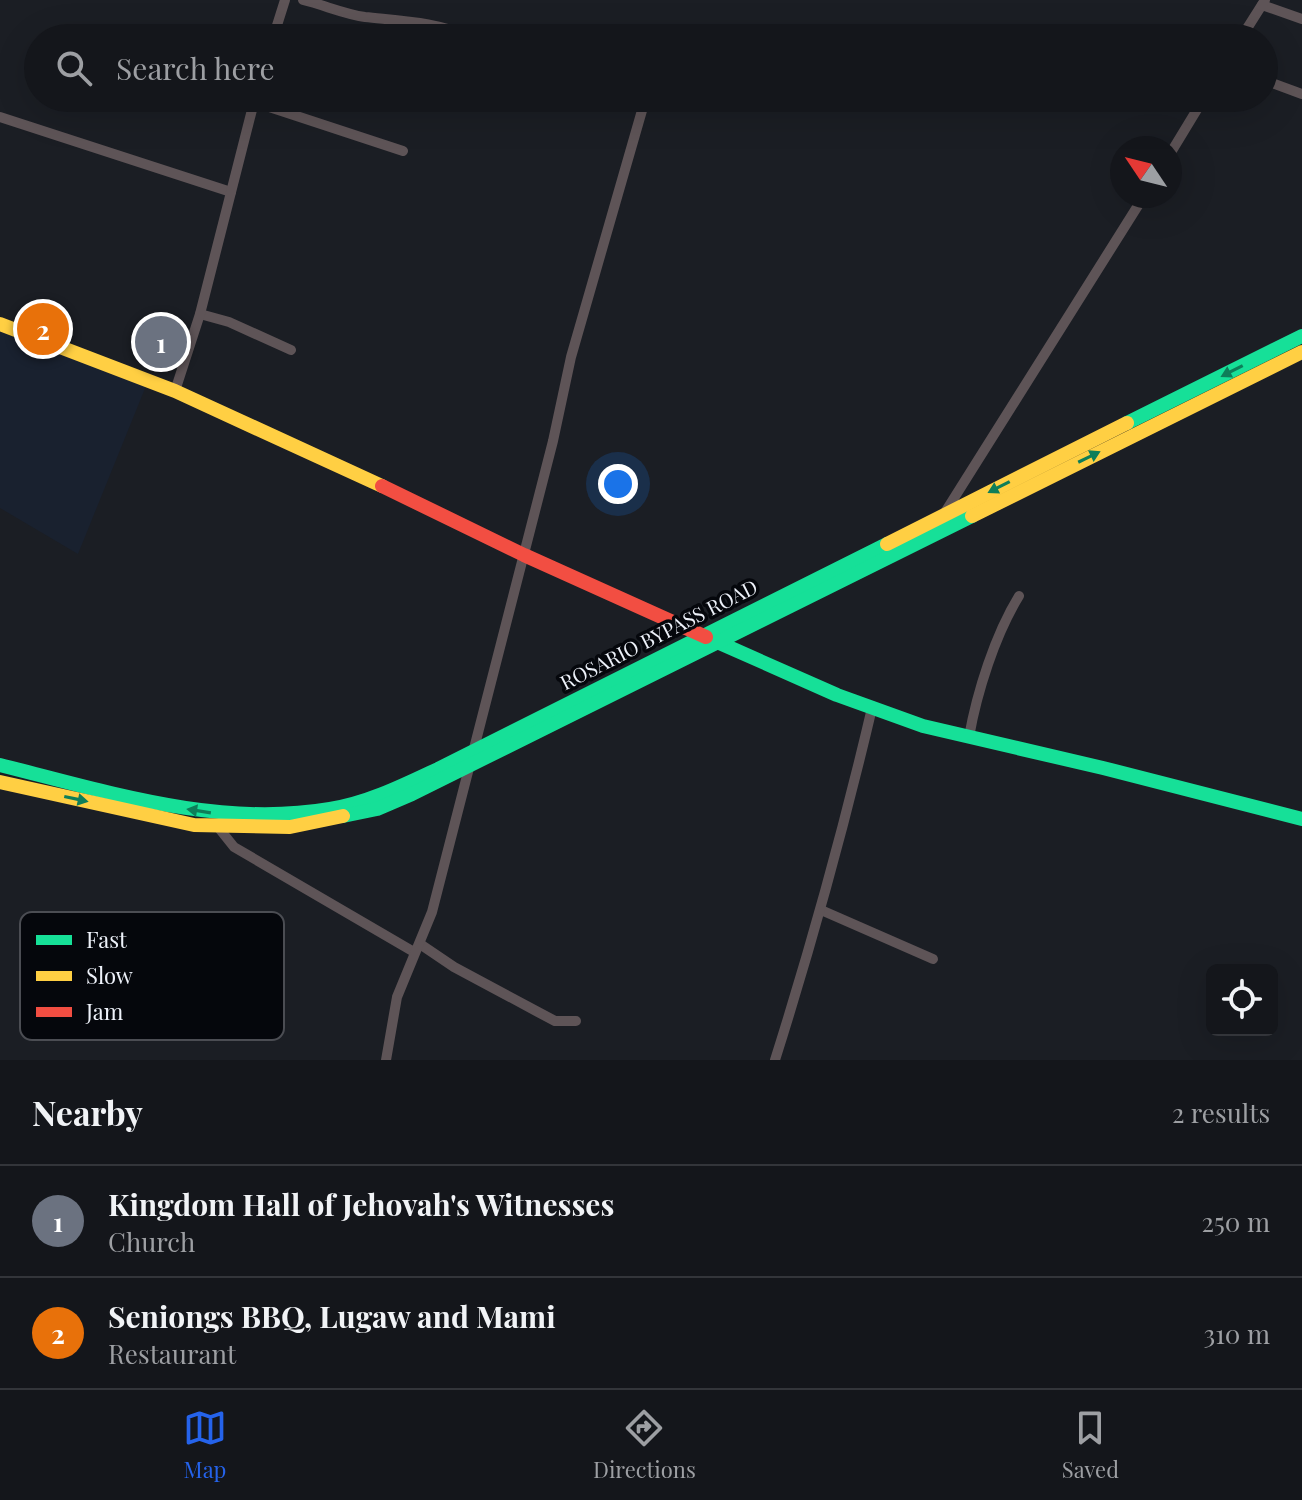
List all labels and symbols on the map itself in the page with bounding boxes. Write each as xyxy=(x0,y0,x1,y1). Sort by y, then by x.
north arrow xyxy=(1110,136,1182,208)
pin: 2 xyxy=(17,299,69,359)
pin: 1 xyxy=(135,312,187,372)
one-way arrow xyxy=(1221,364,1244,378)
one-way arrow xyxy=(1078,451,1101,464)
your location xyxy=(598,464,638,504)
one-way arrow xyxy=(988,480,1011,494)
street label: ROSARIO BYPASS ROAD xyxy=(555,572,762,695)
one-way arrow xyxy=(64,793,89,806)
one-way arrow xyxy=(186,804,211,817)
legend xyxy=(20,912,284,1040)
text: Fast xyxy=(86,924,128,954)
text: Slow xyxy=(86,960,133,990)
text: Jam xyxy=(85,996,124,1026)

